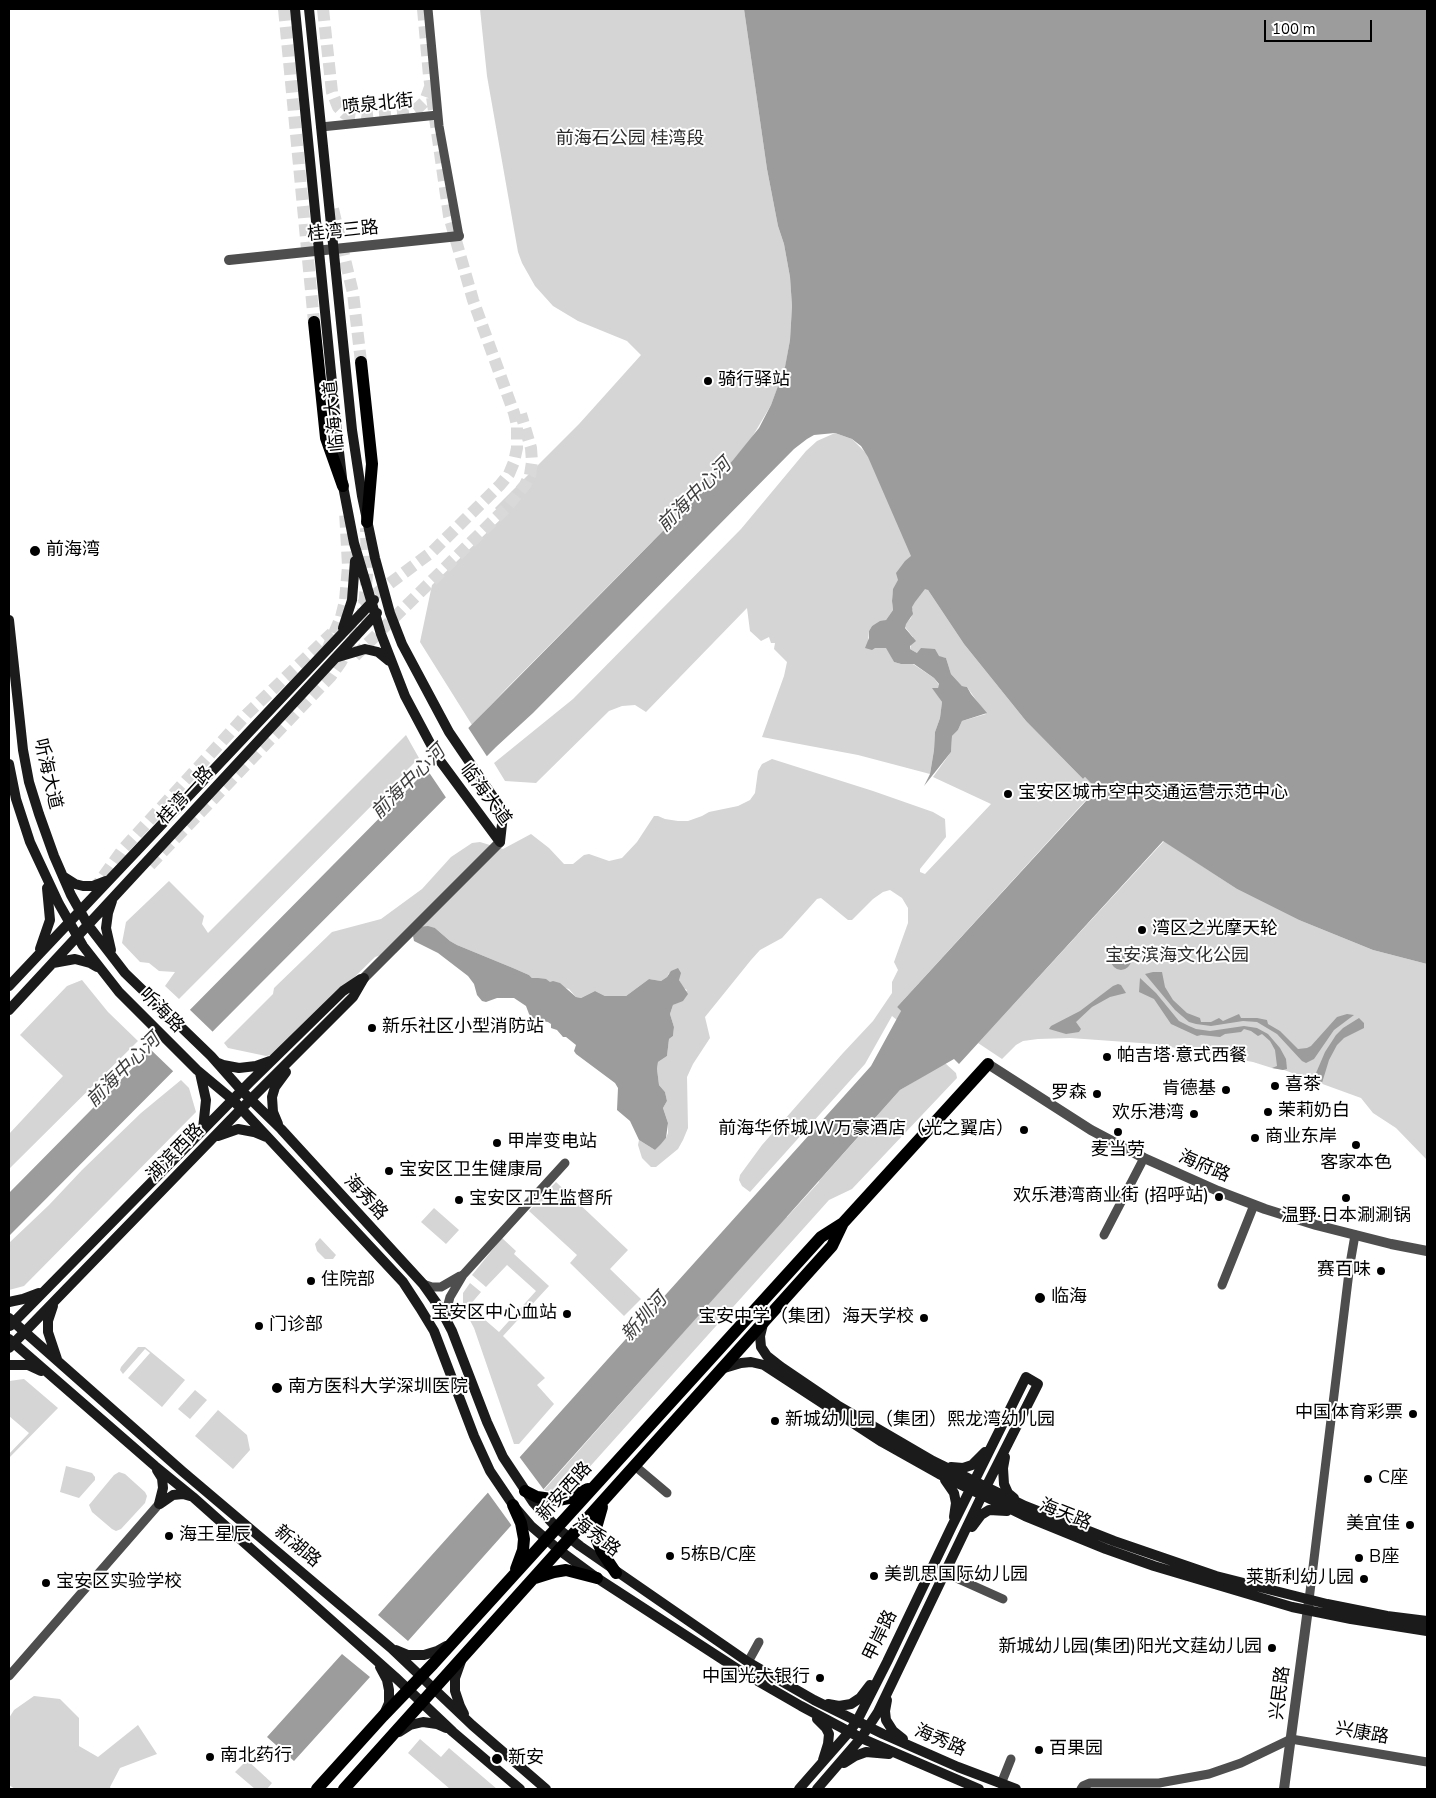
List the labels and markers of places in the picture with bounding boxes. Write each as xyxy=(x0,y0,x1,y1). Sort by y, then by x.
place label: 骑行驿站 xyxy=(718,370,790,392)
marker: 骑行驿站 xyxy=(702,375,714,387)
place label: 前海湾 xyxy=(46,540,100,562)
marker: 前海湾 xyxy=(28,544,42,558)
place label: 宝安区城市空中交通运营示范中心 xyxy=(1018,783,1288,805)
marker: 宝安区城市空中交通运营示范中心 xyxy=(1002,788,1014,800)
place label: 湾区之光摩天轮 xyxy=(1152,919,1278,941)
marker: 湾区之光摩天轮 xyxy=(1136,924,1148,936)
place label: 新乐社区小型消防站 xyxy=(382,1017,544,1039)
marker: 新乐社区小型消防站 xyxy=(366,1022,378,1034)
place label: 帕吉塔·意式西餐 xyxy=(1117,1046,1247,1068)
marker: 帕吉塔·意式西餐 xyxy=(1101,1051,1113,1063)
place label: 喜茶 xyxy=(1285,1075,1321,1097)
place label: 肯德基 xyxy=(1162,1079,1216,1101)
marker: 喜茶 xyxy=(1269,1080,1281,1092)
place label: 罗森 xyxy=(1051,1083,1087,1105)
marker: 肯德基 xyxy=(1220,1084,1232,1096)
marker: 罗森 xyxy=(1091,1088,1103,1100)
place label: 茉莉奶白 xyxy=(1278,1101,1350,1123)
place label: 欢乐港湾 xyxy=(1112,1103,1184,1125)
marker: 茉莉奶白 xyxy=(1262,1106,1274,1118)
marker: 欢乐港湾 xyxy=(1188,1108,1200,1120)
place label: 前海华侨城JW万豪酒店（光之翼店） xyxy=(718,1119,1014,1141)
marker: 前海华侨城JW万豪酒店（光之翼店） xyxy=(1018,1124,1030,1136)
marker: 麦当劳 xyxy=(1112,1126,1124,1138)
place label: 商业东岸 xyxy=(1265,1127,1337,1149)
place label: 甲岸变电站 xyxy=(507,1132,597,1154)
marker: 商业东岸 xyxy=(1249,1132,1261,1144)
marker: 甲岸变电站 xyxy=(491,1137,503,1149)
marker: 客家本色 xyxy=(1350,1139,1362,1151)
place label: 麦当劳 xyxy=(1091,1140,1145,1162)
place label: 客家本色 xyxy=(1320,1153,1392,1175)
place label: 宝安区卫生健康局 xyxy=(399,1160,543,1182)
marker: 宝安区卫生健康局 xyxy=(383,1165,395,1177)
place label: 欢乐港湾商业街 (招呼站) xyxy=(1013,1186,1209,1208)
place label: 宝安区卫生监督所 xyxy=(469,1189,613,1211)
marker: 欢乐港湾商业街 (招呼站) xyxy=(1213,1191,1225,1203)
marker: 温野·日本涮涮锅 xyxy=(1340,1192,1352,1204)
marker: 宝安区卫生监督所 xyxy=(453,1194,465,1206)
place label: 温野·日本涮涮锅 xyxy=(1281,1206,1411,1228)
place label: 赛百味 xyxy=(1317,1260,1371,1282)
marker: 赛百味 xyxy=(1375,1265,1387,1277)
place label: 住院部 xyxy=(321,1270,375,1292)
marker: 住院部 xyxy=(305,1275,317,1287)
place label: 临海 xyxy=(1051,1287,1087,1309)
marker: 临海 xyxy=(1033,1291,1047,1305)
place label: 宝安区中心血站 xyxy=(431,1303,557,1325)
place label: 宝安中学（集团）海天学校 xyxy=(698,1307,914,1329)
marker: 宝安区中心血站 xyxy=(561,1308,573,1320)
marker: 宝安中学（集团）海天学校 xyxy=(918,1312,930,1324)
place label: 门诊部 xyxy=(269,1315,323,1337)
marker: 门诊部 xyxy=(253,1320,265,1332)
place label: 南方医科大学深圳医院 xyxy=(288,1377,468,1399)
marker: 南方医科大学深圳医院 xyxy=(270,1381,284,1395)
place label: 中国体育彩票 xyxy=(1295,1403,1403,1425)
marker: 中国体育彩票 xyxy=(1407,1408,1419,1420)
place label: 新城幼儿园（集团）熙龙湾幼儿园 xyxy=(785,1410,1055,1432)
marker: 新城幼儿园（集团）熙龙湾幼儿园 xyxy=(769,1415,781,1427)
place label: C座 xyxy=(1378,1468,1408,1490)
marker: C座 xyxy=(1362,1473,1374,1485)
place label: 美宜佳 xyxy=(1346,1514,1400,1536)
marker: 美宜佳 xyxy=(1404,1519,1416,1531)
place label: 海王星辰 xyxy=(179,1525,251,1547)
marker: 海王星辰 xyxy=(163,1530,175,1542)
place label: 5栋B/C座 xyxy=(680,1545,756,1567)
place label: B座 xyxy=(1369,1547,1399,1569)
marker: 5栋B/C座 xyxy=(664,1550,676,1562)
marker: B座 xyxy=(1353,1552,1365,1564)
place label: 美凯思国际幼儿园 xyxy=(884,1565,1028,1587)
place label: 莱斯利幼儿园 xyxy=(1246,1568,1354,1590)
marker: 美凯思国际幼儿园 xyxy=(868,1570,880,1582)
place label: 宝安区实验学校 xyxy=(56,1572,182,1594)
marker: 莱斯利幼儿园 xyxy=(1358,1573,1370,1585)
marker: 宝安区实验学校 xyxy=(40,1577,52,1589)
place label: 新城幼儿园(集团)阳光文莛幼儿园 xyxy=(999,1637,1262,1659)
marker: 新城幼儿园(集团)阳光文莛幼儿园 xyxy=(1266,1642,1278,1654)
place label: 中国光大银行 xyxy=(702,1667,810,1689)
marker: 中国光大银行 xyxy=(814,1672,826,1684)
place label: 百果园 xyxy=(1049,1739,1103,1761)
marker: 百果园 xyxy=(1033,1744,1045,1756)
place label: 南北药行 xyxy=(220,1746,292,1768)
place label: 新安 xyxy=(508,1748,544,1770)
marker: 南北药行 xyxy=(204,1751,216,1763)
marker: 新安 xyxy=(490,1752,504,1766)

